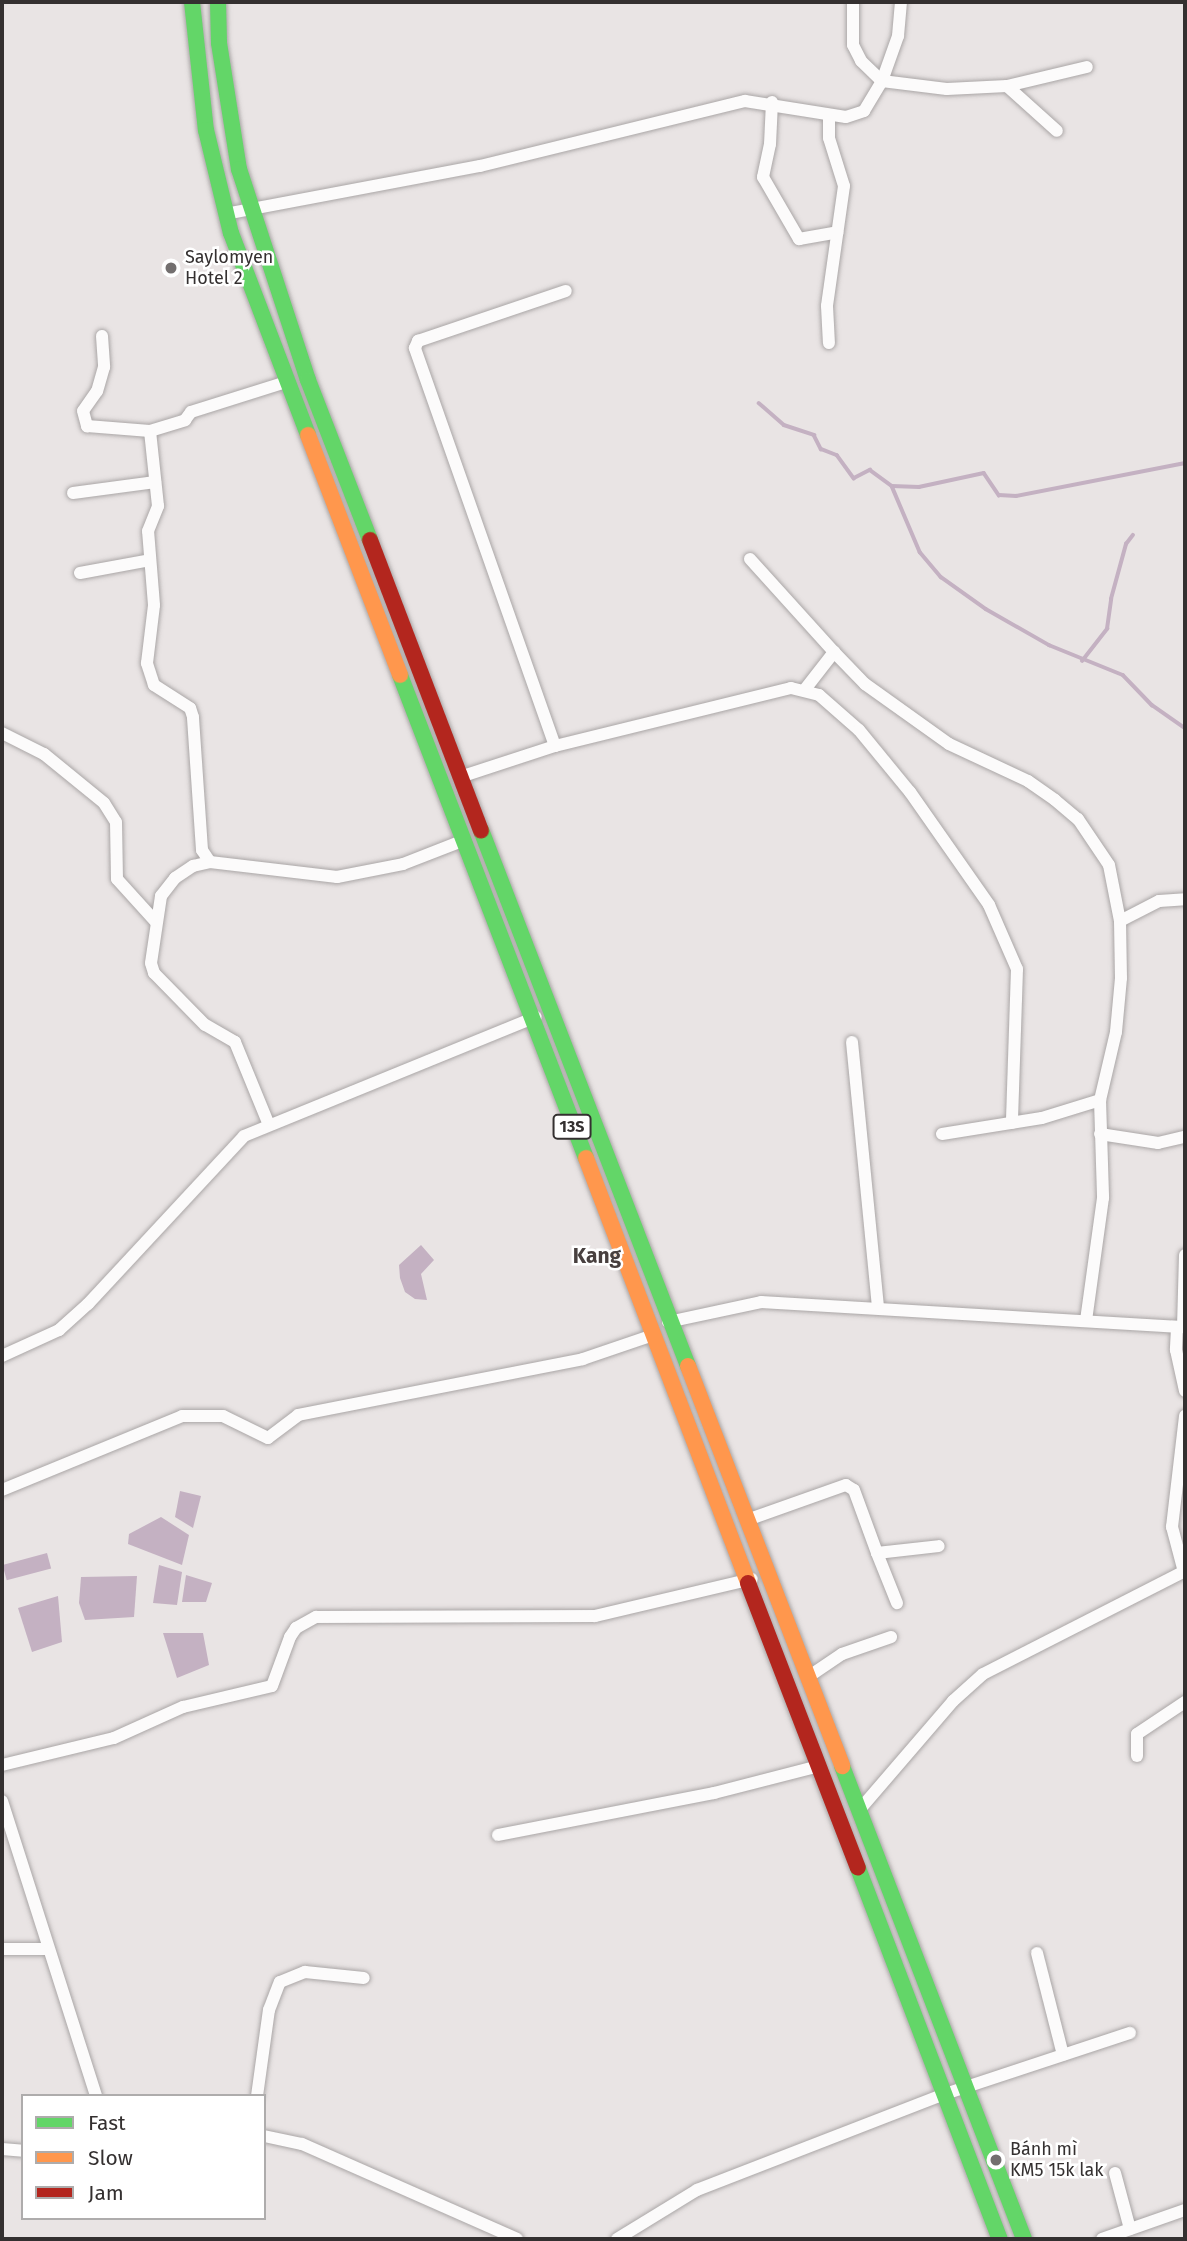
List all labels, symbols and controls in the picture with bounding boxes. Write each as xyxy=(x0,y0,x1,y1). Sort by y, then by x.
place label: Saylomyen Hotel 2 xyxy=(185,247,273,290)
marker: Saylomyen Hotel 2 xyxy=(163,260,179,276)
road number: 13S xyxy=(551,1114,593,1140)
district label: Kang xyxy=(573,1243,621,1269)
legend xyxy=(21,2094,266,2220)
text: Fast xyxy=(88,2110,126,2136)
place label: Bánh mì KM5 15k lak xyxy=(1010,2139,1103,2182)
text: Slow xyxy=(88,2145,133,2171)
marker: Bánh mì KM5 15k lak xyxy=(988,2152,1004,2168)
text: Jam xyxy=(88,2180,124,2206)

